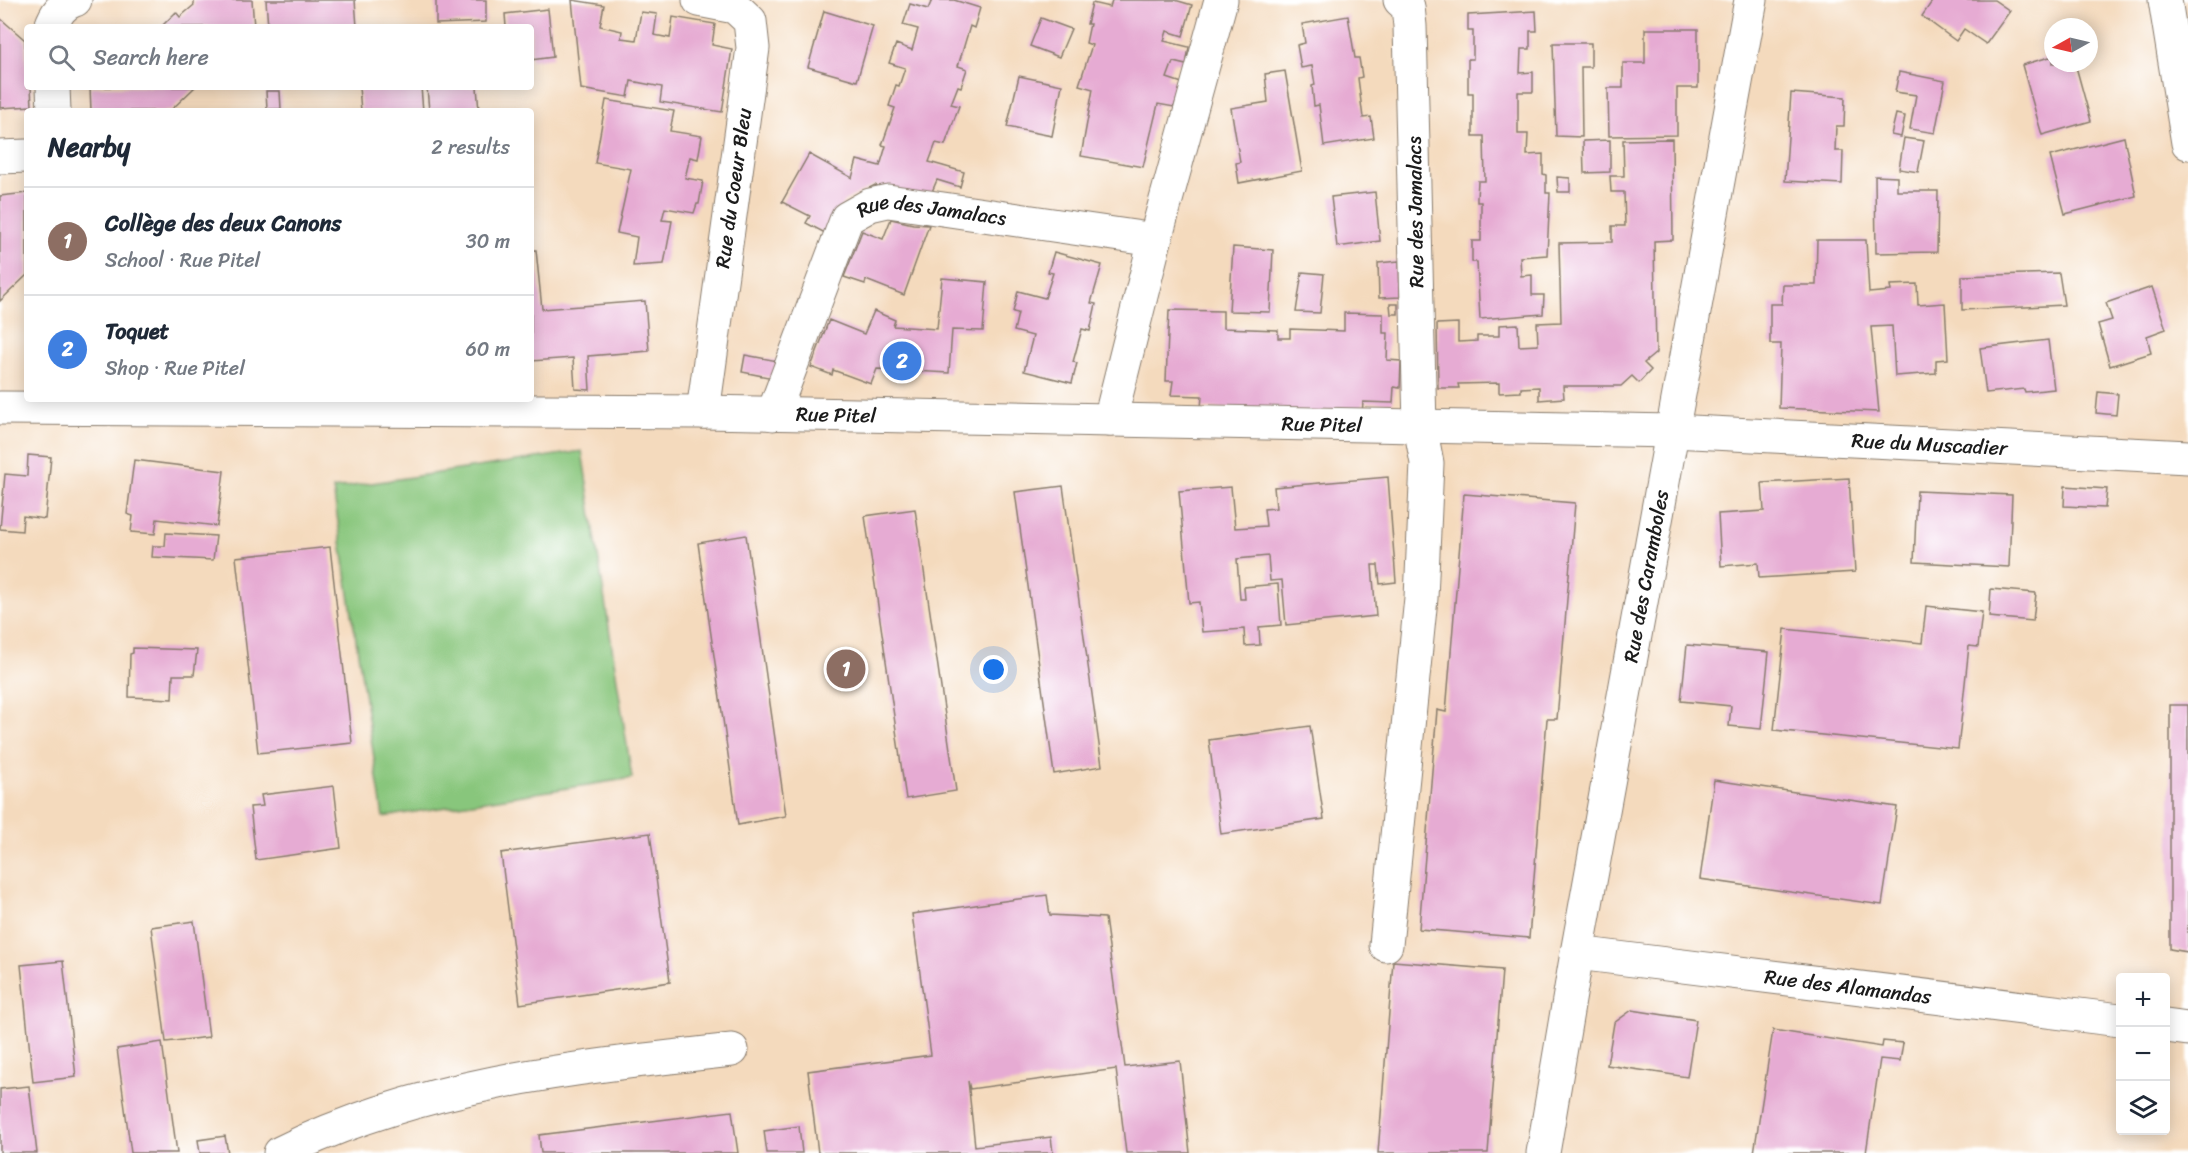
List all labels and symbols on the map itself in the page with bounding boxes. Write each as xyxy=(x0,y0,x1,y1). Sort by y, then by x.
north arrow xyxy=(2044,18,2098,72)
street label: Rue du Coeur Bleu xyxy=(705,105,762,270)
street label: Rue des Jamalacs xyxy=(1397,135,1434,288)
street label: Rue des Jamalacs xyxy=(850,184,1010,236)
pin: 2 xyxy=(882,338,922,384)
street label: Rue Pitel xyxy=(795,397,878,433)
street label: Rue Pitel xyxy=(1281,406,1364,443)
street label: Rue du Muscadier xyxy=(1851,423,2010,466)
street label: Rue des Caramboles xyxy=(1613,486,1679,665)
pin: 1 xyxy=(826,646,866,692)
your location xyxy=(979,655,1008,684)
street label: Rue des Alamandas xyxy=(1762,959,1934,1015)

